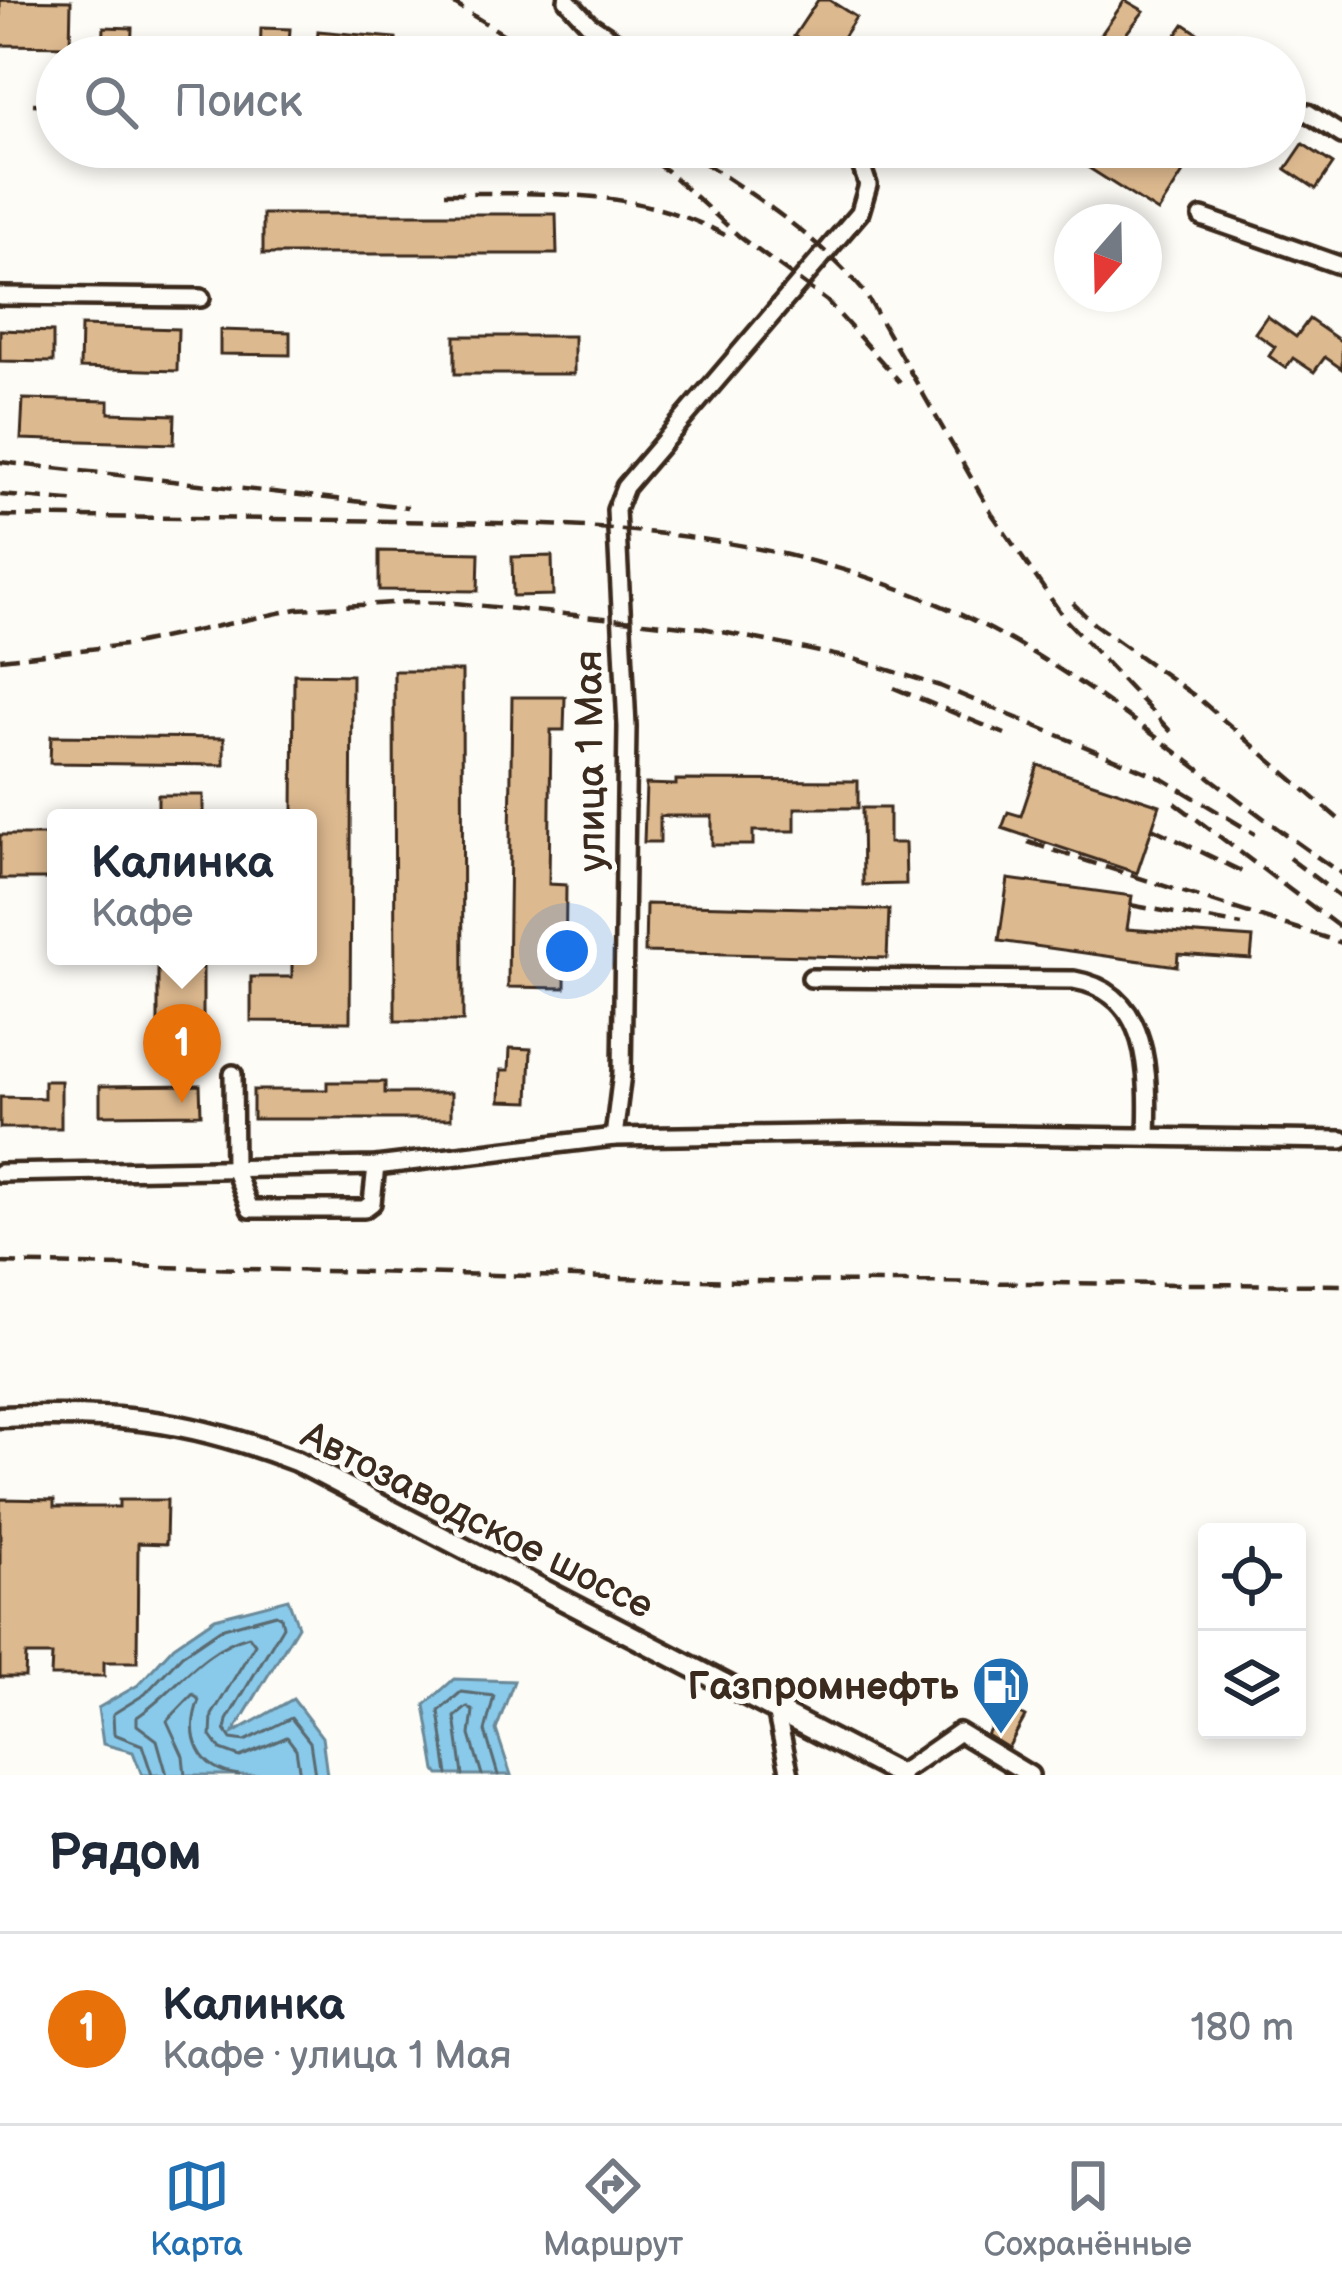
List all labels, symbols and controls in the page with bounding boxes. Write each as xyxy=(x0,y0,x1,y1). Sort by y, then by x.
search box xyxy=(36,36,1306,168)
icon: search xyxy=(78,69,144,135)
text: Поиск xyxy=(174,75,302,130)
north arrow xyxy=(1054,204,1162,312)
street label: улица 1 Мая xyxy=(566,650,617,872)
popup xyxy=(47,809,317,965)
text: Калинка xyxy=(91,836,273,891)
text: Кафе xyxy=(91,891,193,938)
your location xyxy=(537,921,597,981)
pin: 1 xyxy=(143,1004,221,1103)
street label: Автозаводское шоссе xyxy=(292,1412,661,1630)
map controls xyxy=(1198,1523,1306,1739)
button: locate xyxy=(1198,1523,1306,1631)
button: layers xyxy=(1198,1631,1306,1739)
fuel station icon: Газпромнефть xyxy=(970,1654,1032,1736)
place label: Газпромнефть xyxy=(687,1664,959,1711)
text: Рядом xyxy=(48,1823,202,1884)
text: Калинка xyxy=(162,1978,345,2033)
text: 1 xyxy=(79,2005,95,2052)
text: 180 m xyxy=(1190,2005,1294,2052)
text: Кафе · улица 1 Мая xyxy=(162,2033,511,2080)
tab: Карта xyxy=(150,2153,243,2265)
tab: Маршрут xyxy=(543,2153,683,2265)
tab: Сохранённые xyxy=(983,2153,1192,2265)

